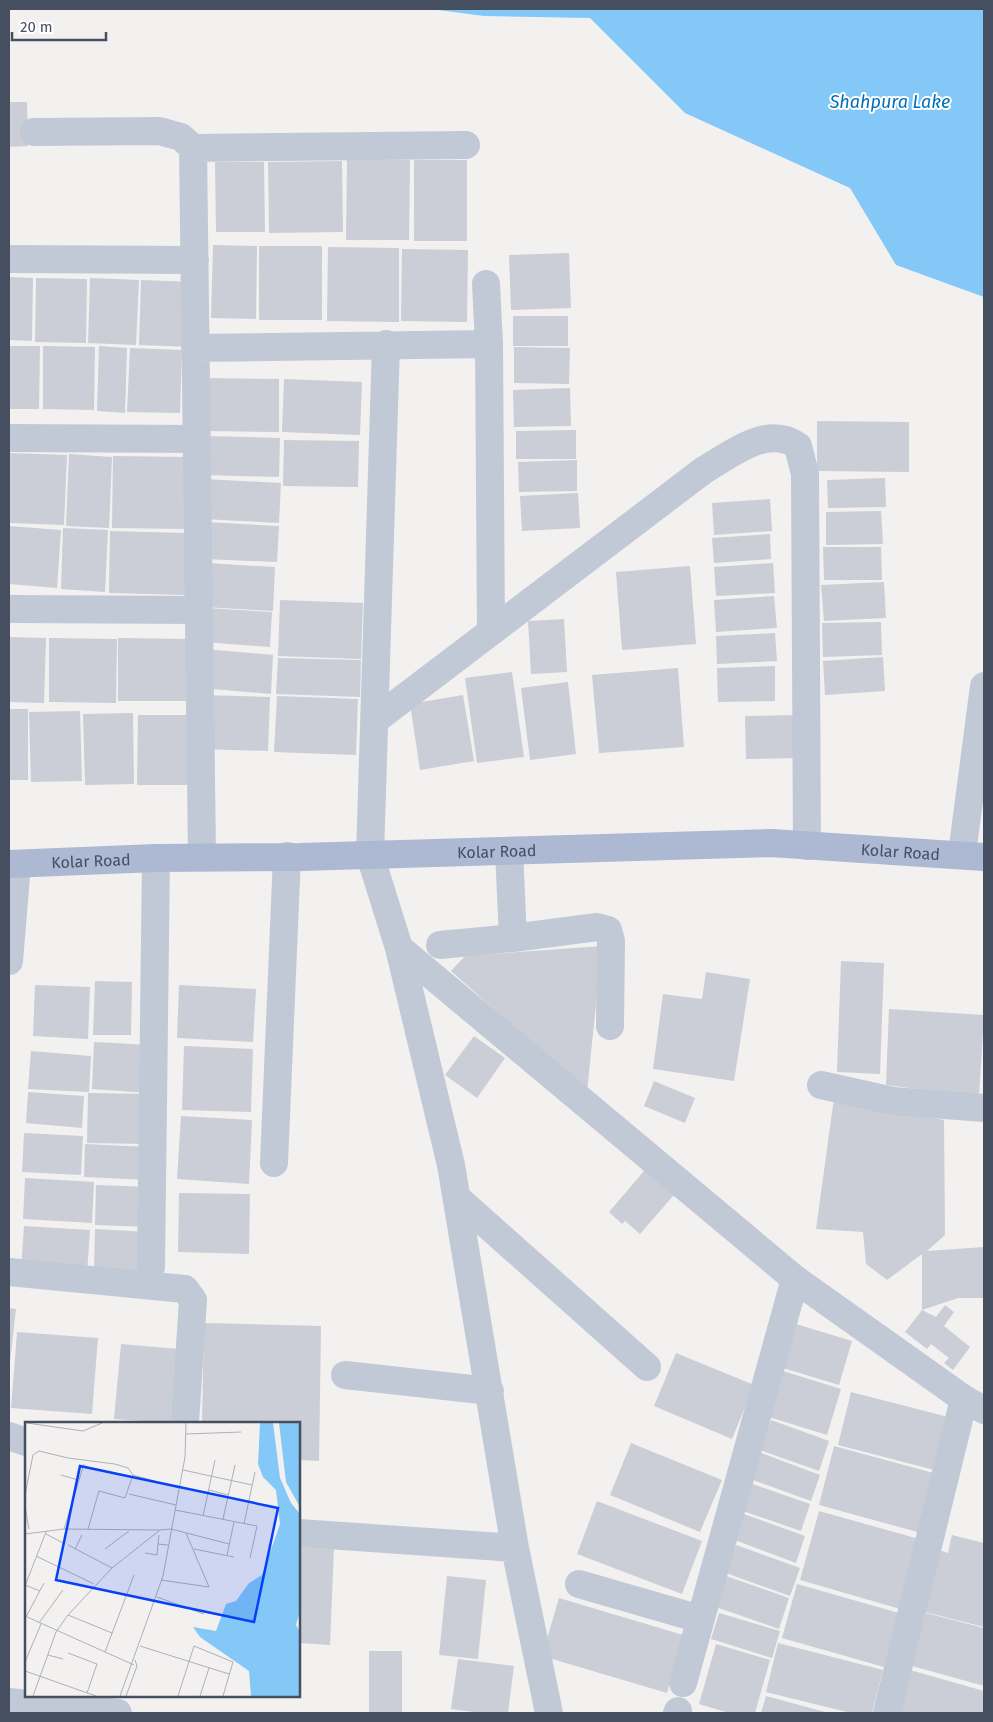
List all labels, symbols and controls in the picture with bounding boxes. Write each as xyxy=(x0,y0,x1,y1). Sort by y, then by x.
scale bar xyxy=(12,10,106,42)
text: 20 m xyxy=(20,18,53,36)
water label: Shahpura Lake xyxy=(829,91,950,113)
street label: Kolar Road xyxy=(860,840,941,864)
street label: Kolar Road xyxy=(457,841,537,862)
street label: Kolar Road xyxy=(51,850,131,872)
inset map xyxy=(25,1422,300,1697)

